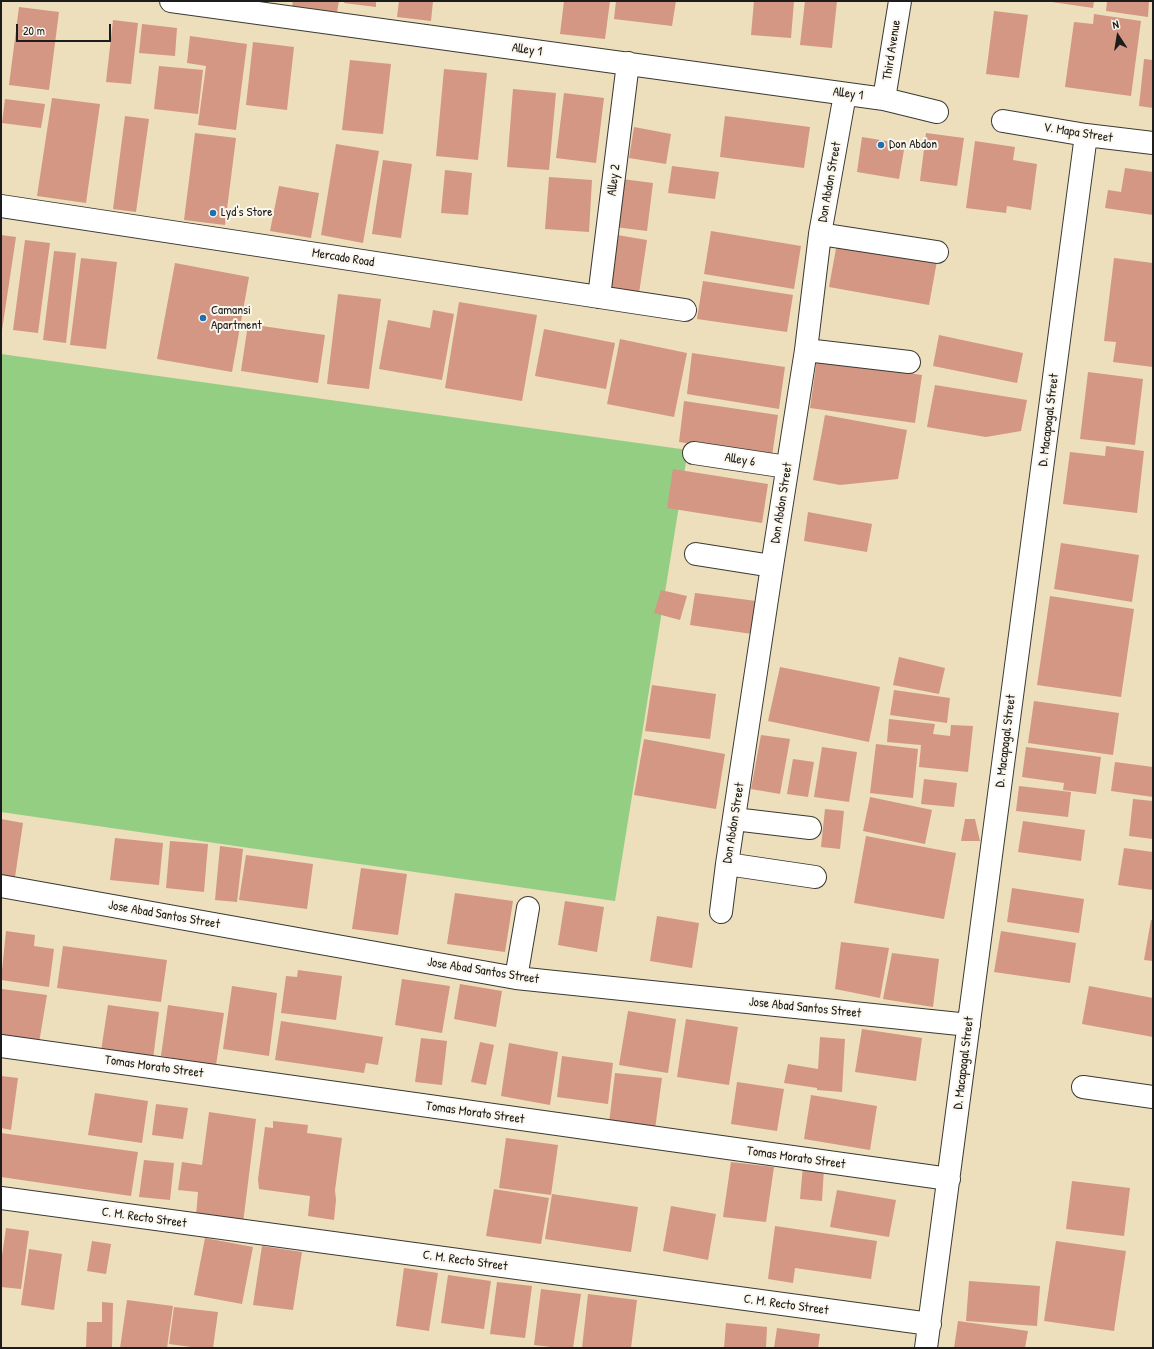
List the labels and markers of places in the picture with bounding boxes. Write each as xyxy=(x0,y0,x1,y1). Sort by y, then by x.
place label: Don Abdon xyxy=(889,137,937,153)
marker: Don Abdon xyxy=(876,140,886,150)
place label: Lyd's Store xyxy=(221,205,272,221)
marker: Lyd's Store xyxy=(208,208,218,218)
place label: Camansi Apartment xyxy=(211,303,262,334)
marker: Camansi Apartment xyxy=(198,313,208,323)

